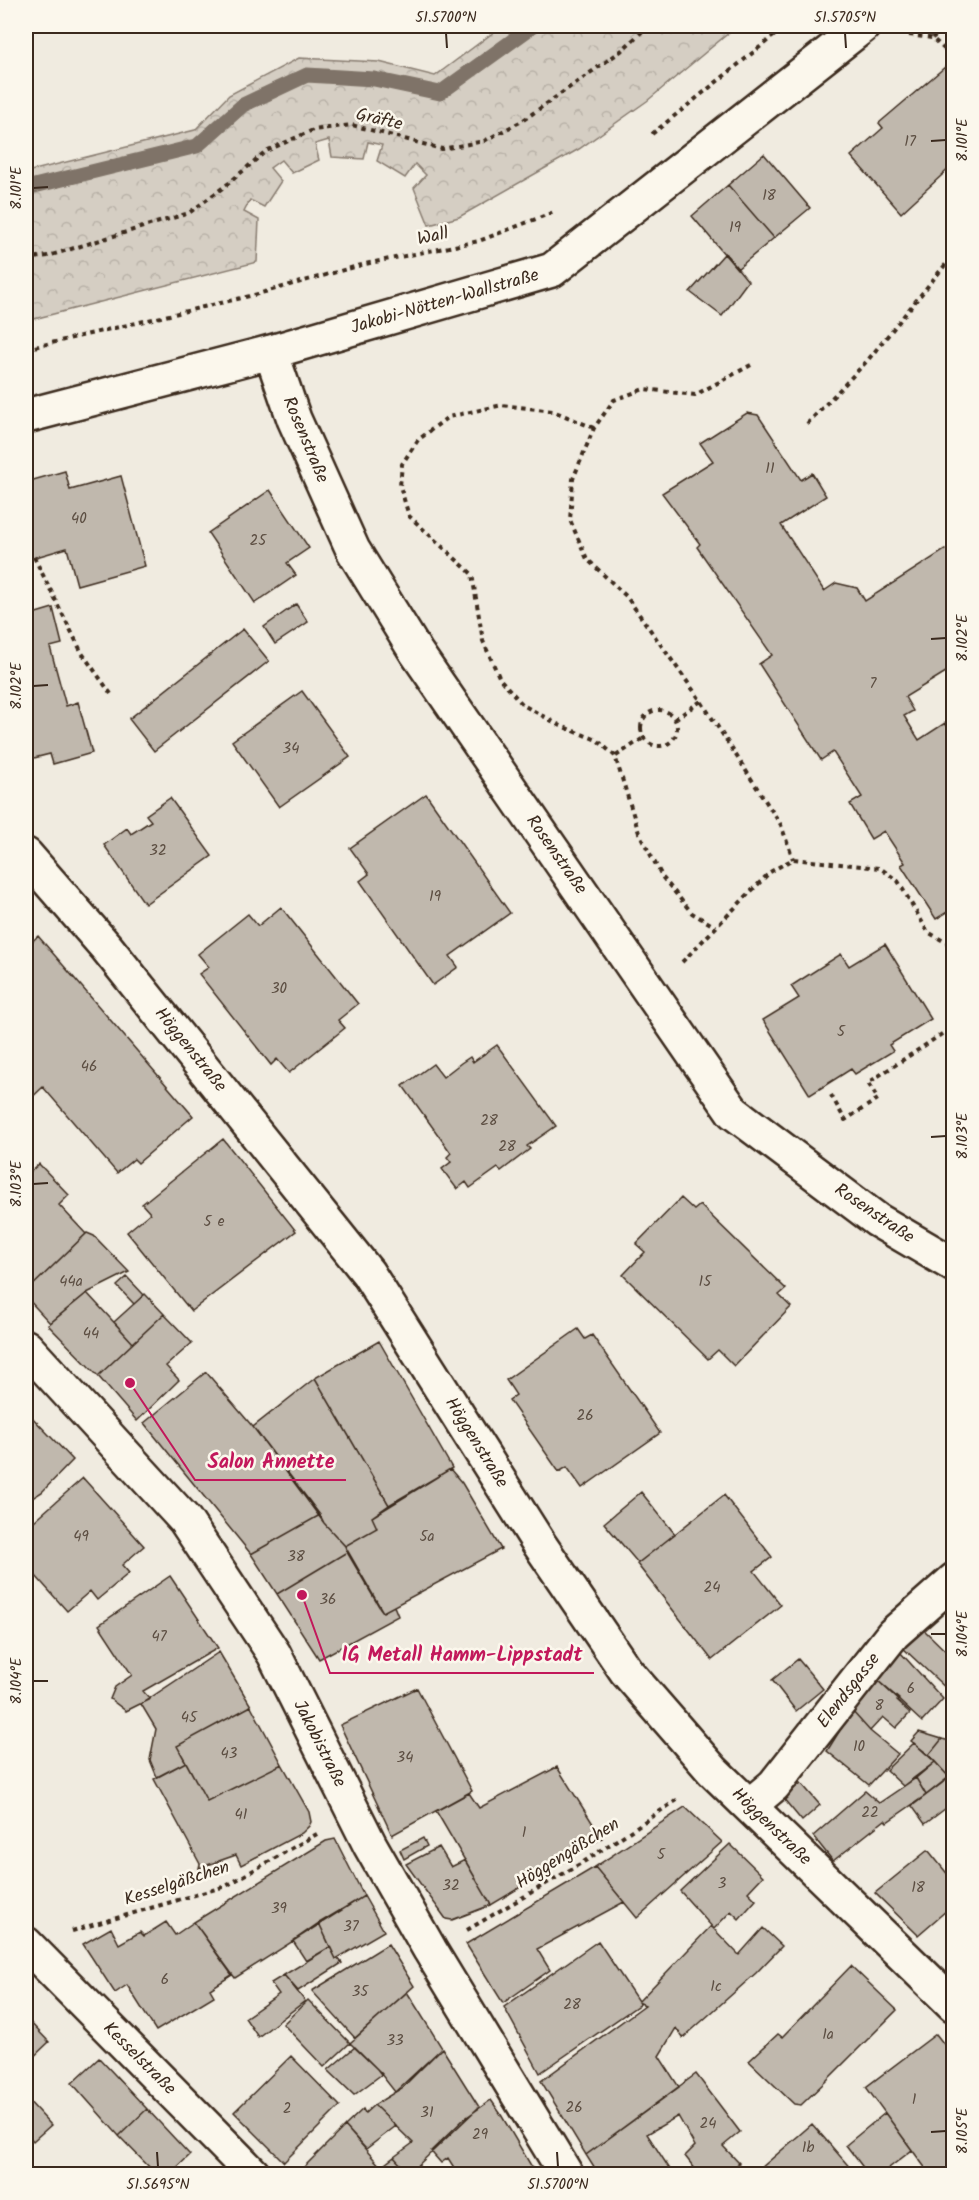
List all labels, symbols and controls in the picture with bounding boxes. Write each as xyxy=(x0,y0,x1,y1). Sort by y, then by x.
text: 51.5700°N xyxy=(415,6,477,30)
text: 51.5705°N xyxy=(814,6,876,30)
street label: Gräfte xyxy=(353,101,405,139)
text: 8.101°E xyxy=(951,117,975,162)
house number: 17 xyxy=(904,130,917,154)
text: 8.101°E xyxy=(5,165,29,210)
house number: 18 xyxy=(762,184,777,208)
house number: 19 xyxy=(729,216,742,240)
street label: Wall xyxy=(415,219,452,254)
street label: Jakobi-Nötten-Wallstraße xyxy=(347,261,543,343)
street label: Rosenstraße xyxy=(274,392,336,488)
house number: 11 xyxy=(765,457,775,481)
house number: 40 xyxy=(71,507,87,531)
house number: 25 xyxy=(250,529,267,553)
text: 8.102°E xyxy=(951,613,975,662)
text: 8.102°E xyxy=(5,661,29,710)
house number: 7 xyxy=(870,672,878,696)
house number: 34 xyxy=(283,737,299,761)
street label: Rosenstraße xyxy=(518,809,594,901)
house number: 32 xyxy=(149,839,167,863)
house number: 19 xyxy=(429,885,442,909)
house number: 30 xyxy=(271,977,288,1001)
street label: Höggenstraße xyxy=(146,1001,234,1099)
house number: 5 xyxy=(837,1020,846,1044)
house number: 46 xyxy=(81,1055,97,1079)
house number: 28 xyxy=(480,1109,499,1133)
text: 8.103°E xyxy=(951,1111,975,1160)
house number: 28 xyxy=(498,1135,517,1159)
text: 8.103°E xyxy=(5,1159,29,1208)
street label: Rosenstraße xyxy=(828,1176,920,1252)
house number: 5 e xyxy=(204,1210,225,1234)
house number: 44a xyxy=(59,1270,83,1294)
house number: 15 xyxy=(699,1270,712,1294)
house number: 44 xyxy=(83,1322,99,1346)
street label: Höggenstraße xyxy=(437,1392,515,1494)
house number: 26 xyxy=(576,1404,594,1428)
callout: Salon Annette xyxy=(195,1442,346,1480)
text: Salon Annette xyxy=(208,1447,335,1479)
house number: 49 xyxy=(73,1525,89,1549)
house number: 5a xyxy=(419,1525,435,1549)
house number: 38 xyxy=(287,1545,306,1569)
house number: 24 xyxy=(704,1576,720,1600)
house number: 36 xyxy=(320,1588,336,1612)
text: 8.104°E xyxy=(951,1609,975,1657)
house number: 47 xyxy=(151,1625,168,1649)
callout: IG Metall Hamm-Lippstadt xyxy=(330,1635,594,1673)
text: IG Metall Hamm-Lippstadt xyxy=(342,1640,583,1672)
street label: Elendsgasse xyxy=(810,1647,888,1735)
text: 8.104°E xyxy=(5,1656,29,1704)
house number: 6 xyxy=(907,1677,915,1701)
house number: 8 xyxy=(874,1694,884,1718)
street label: Jakobistraße xyxy=(285,1695,353,1793)
house number: 45 xyxy=(181,1706,198,1730)
house number: 10 xyxy=(853,1735,866,1759)
house number: 43 xyxy=(221,1742,238,1766)
house number: 34 xyxy=(397,1746,413,1770)
street label: Höggenstraße xyxy=(724,1781,818,1873)
house number: 22 xyxy=(861,1801,879,1825)
house number: 41 xyxy=(235,1803,248,1827)
street label: Höggengäßchen xyxy=(510,1810,626,1898)
house number: 1 xyxy=(522,1821,527,1845)
house number: 5 xyxy=(657,1843,666,1867)
street label: Kesselgäßchen xyxy=(120,1853,234,1915)
house number: 3 xyxy=(718,1872,727,1896)
house number: 32 xyxy=(442,1874,460,1898)
house number: 18 xyxy=(911,1876,926,1900)
house number: 39 xyxy=(271,1897,288,1921)
house number: 37 xyxy=(343,1915,360,1939)
house number: 6 xyxy=(161,1968,169,1992)
house number: 1c xyxy=(710,1975,722,1999)
house number: 35 xyxy=(352,1980,369,2004)
house number: 28 xyxy=(563,1993,582,2017)
street label: Kesselstraße xyxy=(95,2015,183,2103)
house number: 1a xyxy=(822,2023,834,2047)
house number: 33 xyxy=(386,2029,404,2053)
house number: 1 xyxy=(912,2088,917,2112)
house number: 26 xyxy=(565,2096,583,2120)
house number: 2 xyxy=(283,2097,291,2121)
house number: 31 xyxy=(420,2101,434,2125)
text: 8.105°E xyxy=(951,2106,975,2154)
house number: 24 xyxy=(700,2112,716,2136)
house number: 29 xyxy=(472,2123,489,2147)
house number: 1b xyxy=(802,2136,814,2160)
text: 51.5695°N xyxy=(126,2173,190,2197)
text: 51.5700°N xyxy=(527,2173,589,2197)

